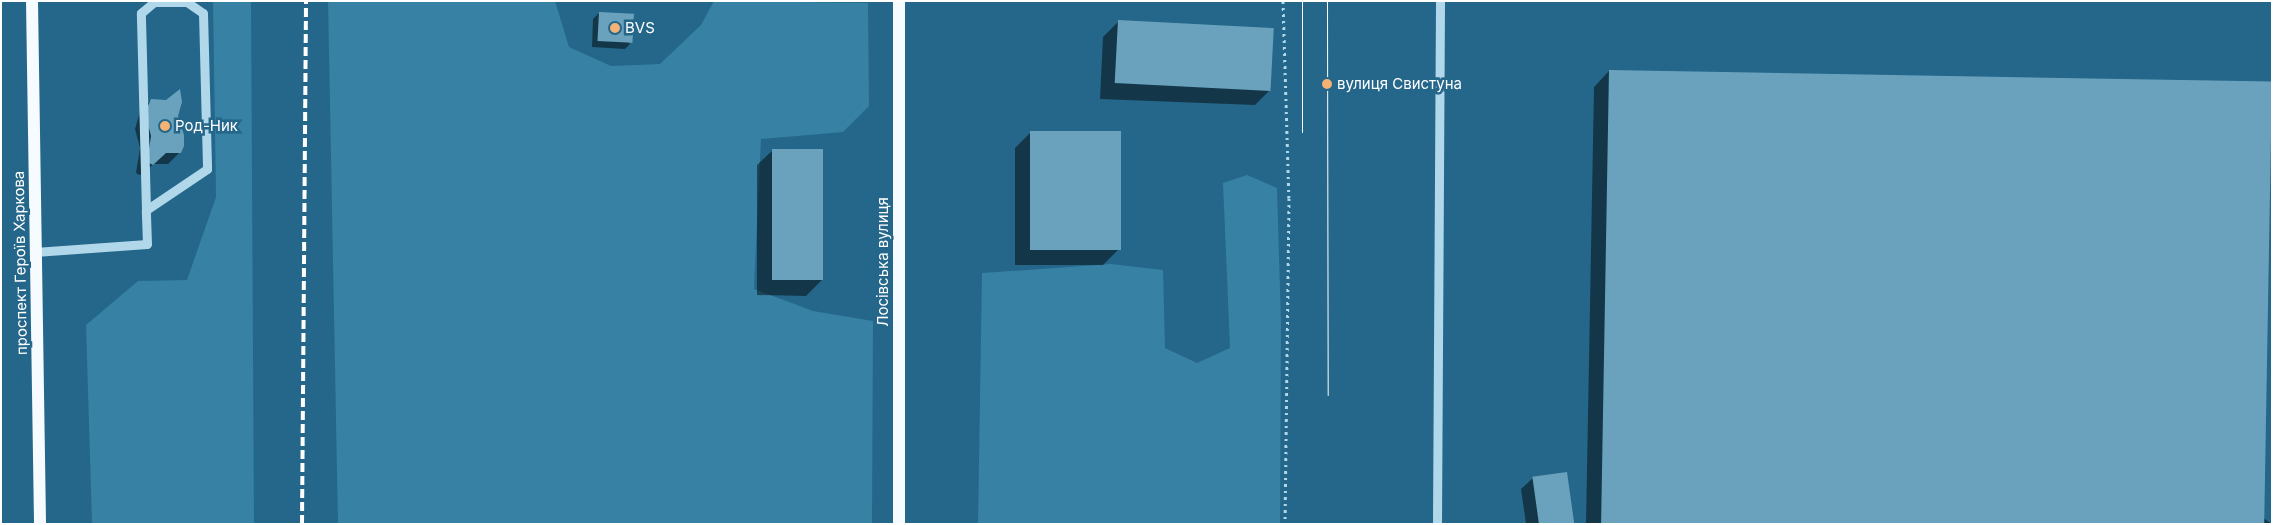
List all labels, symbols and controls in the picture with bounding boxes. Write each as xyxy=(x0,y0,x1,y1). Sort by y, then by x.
place label: BVS xyxy=(625,19,655,37)
marker: BVS xyxy=(609,22,621,34)
place label: вулиця Свистуна xyxy=(1337,75,1462,93)
marker: вулиця Свистуна xyxy=(1321,78,1333,90)
place label: Род-Ник xyxy=(175,117,238,135)
marker: Род-Ник xyxy=(159,120,171,132)
street label: проспект Героїв Харкова xyxy=(9,171,31,355)
street label: Лосівська вулиця xyxy=(874,197,892,327)

